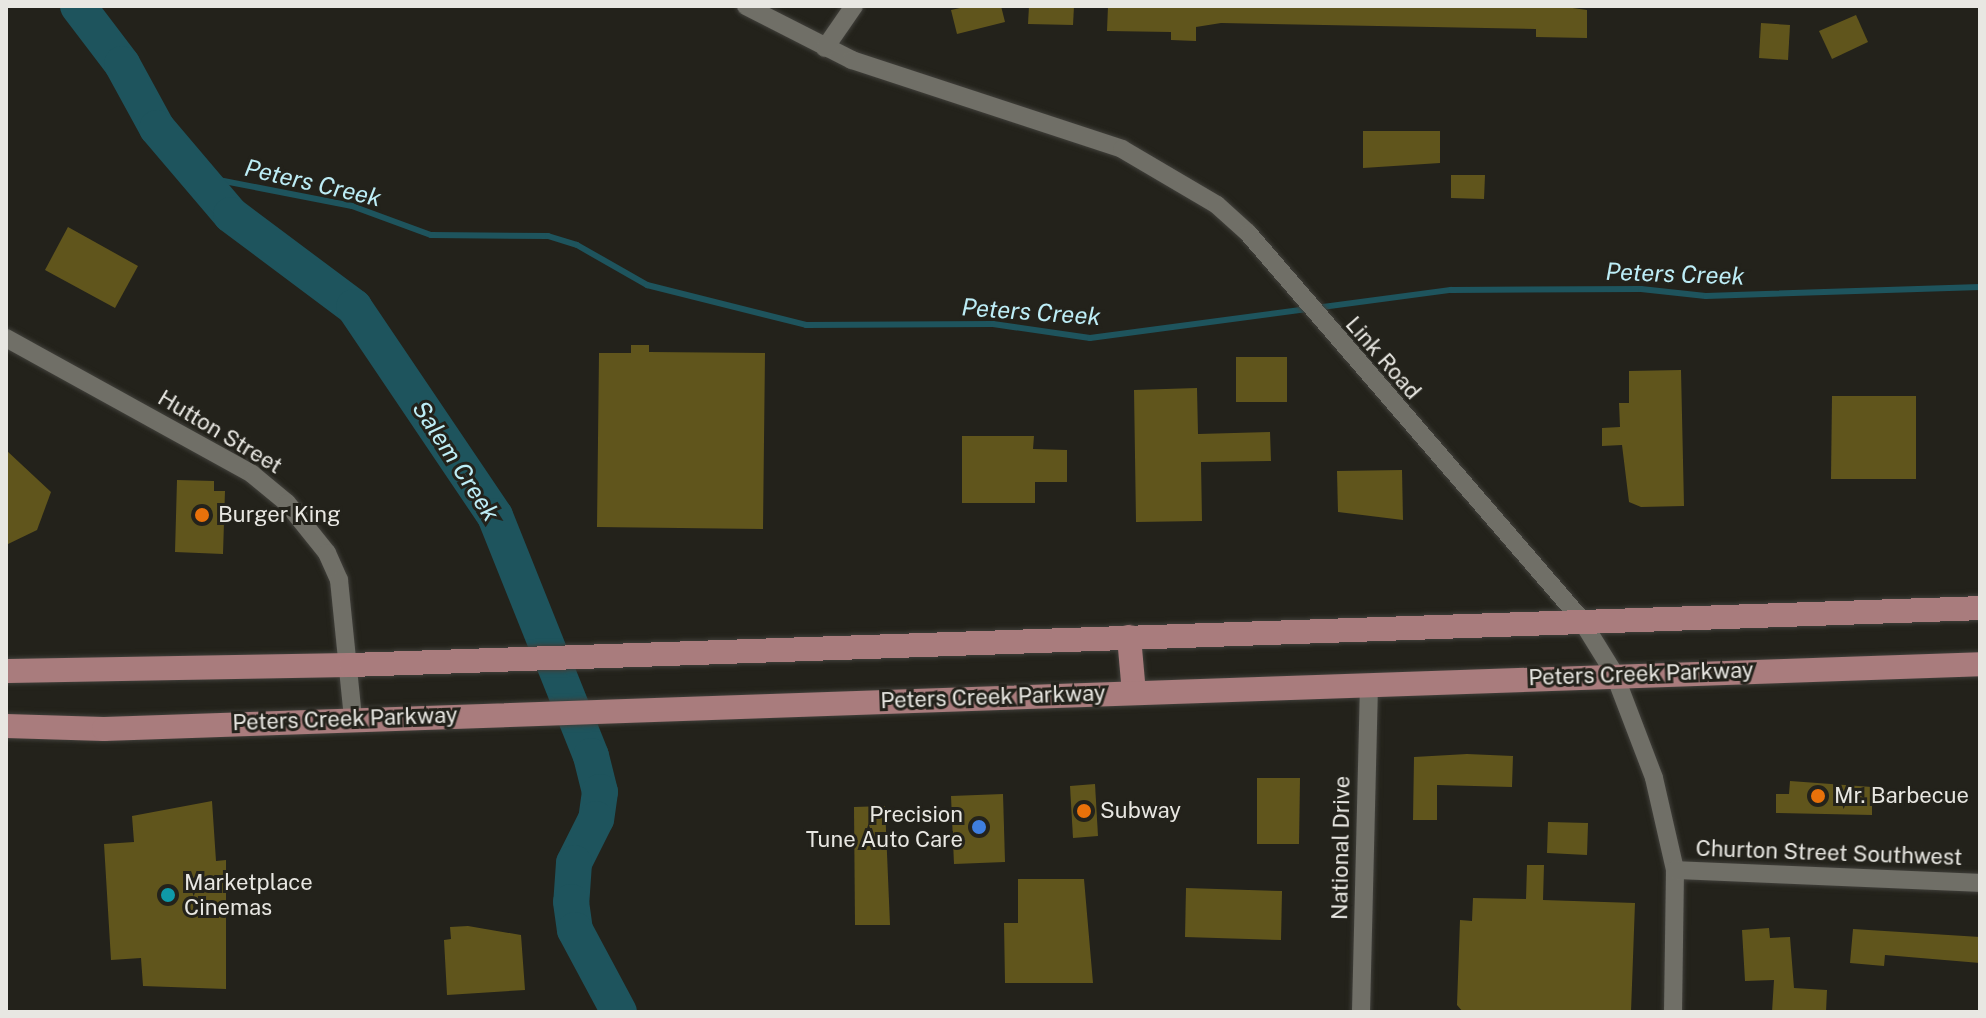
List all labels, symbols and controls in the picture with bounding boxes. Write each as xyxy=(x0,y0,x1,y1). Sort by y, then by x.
water label: Peters Creek xyxy=(242,153,384,213)
water label: Peters Creek xyxy=(1605,257,1745,291)
water label: Peters Creek xyxy=(961,293,1101,331)
street label: Link Road xyxy=(1340,311,1426,405)
street label: Hutton Street xyxy=(153,385,287,479)
water label: Salem Creek xyxy=(406,395,506,527)
place label: Burger King xyxy=(218,502,341,528)
marker: Burger King xyxy=(193,506,211,524)
street label: Peters Creek Parkway xyxy=(1528,657,1754,691)
street label: Peters Creek Parkway xyxy=(880,680,1106,714)
street label: Peters Creek Parkway xyxy=(232,702,458,736)
street label: National Drive xyxy=(1327,776,1355,920)
place label: Mr. Barbecue xyxy=(1834,783,1969,809)
marker: Mr. Barbecue xyxy=(1809,787,1827,805)
place label: Subway xyxy=(1100,798,1181,824)
place label: Precision Tune Auto Care xyxy=(805,801,963,852)
marker: Subway xyxy=(1075,802,1093,820)
marker: Precision Tune Auto Care xyxy=(970,818,988,836)
street label: Churton Street Southwest xyxy=(1695,835,1963,871)
place label: Marketplace Cinemas xyxy=(184,869,313,920)
marker: Marketplace Cinemas xyxy=(159,886,177,904)

